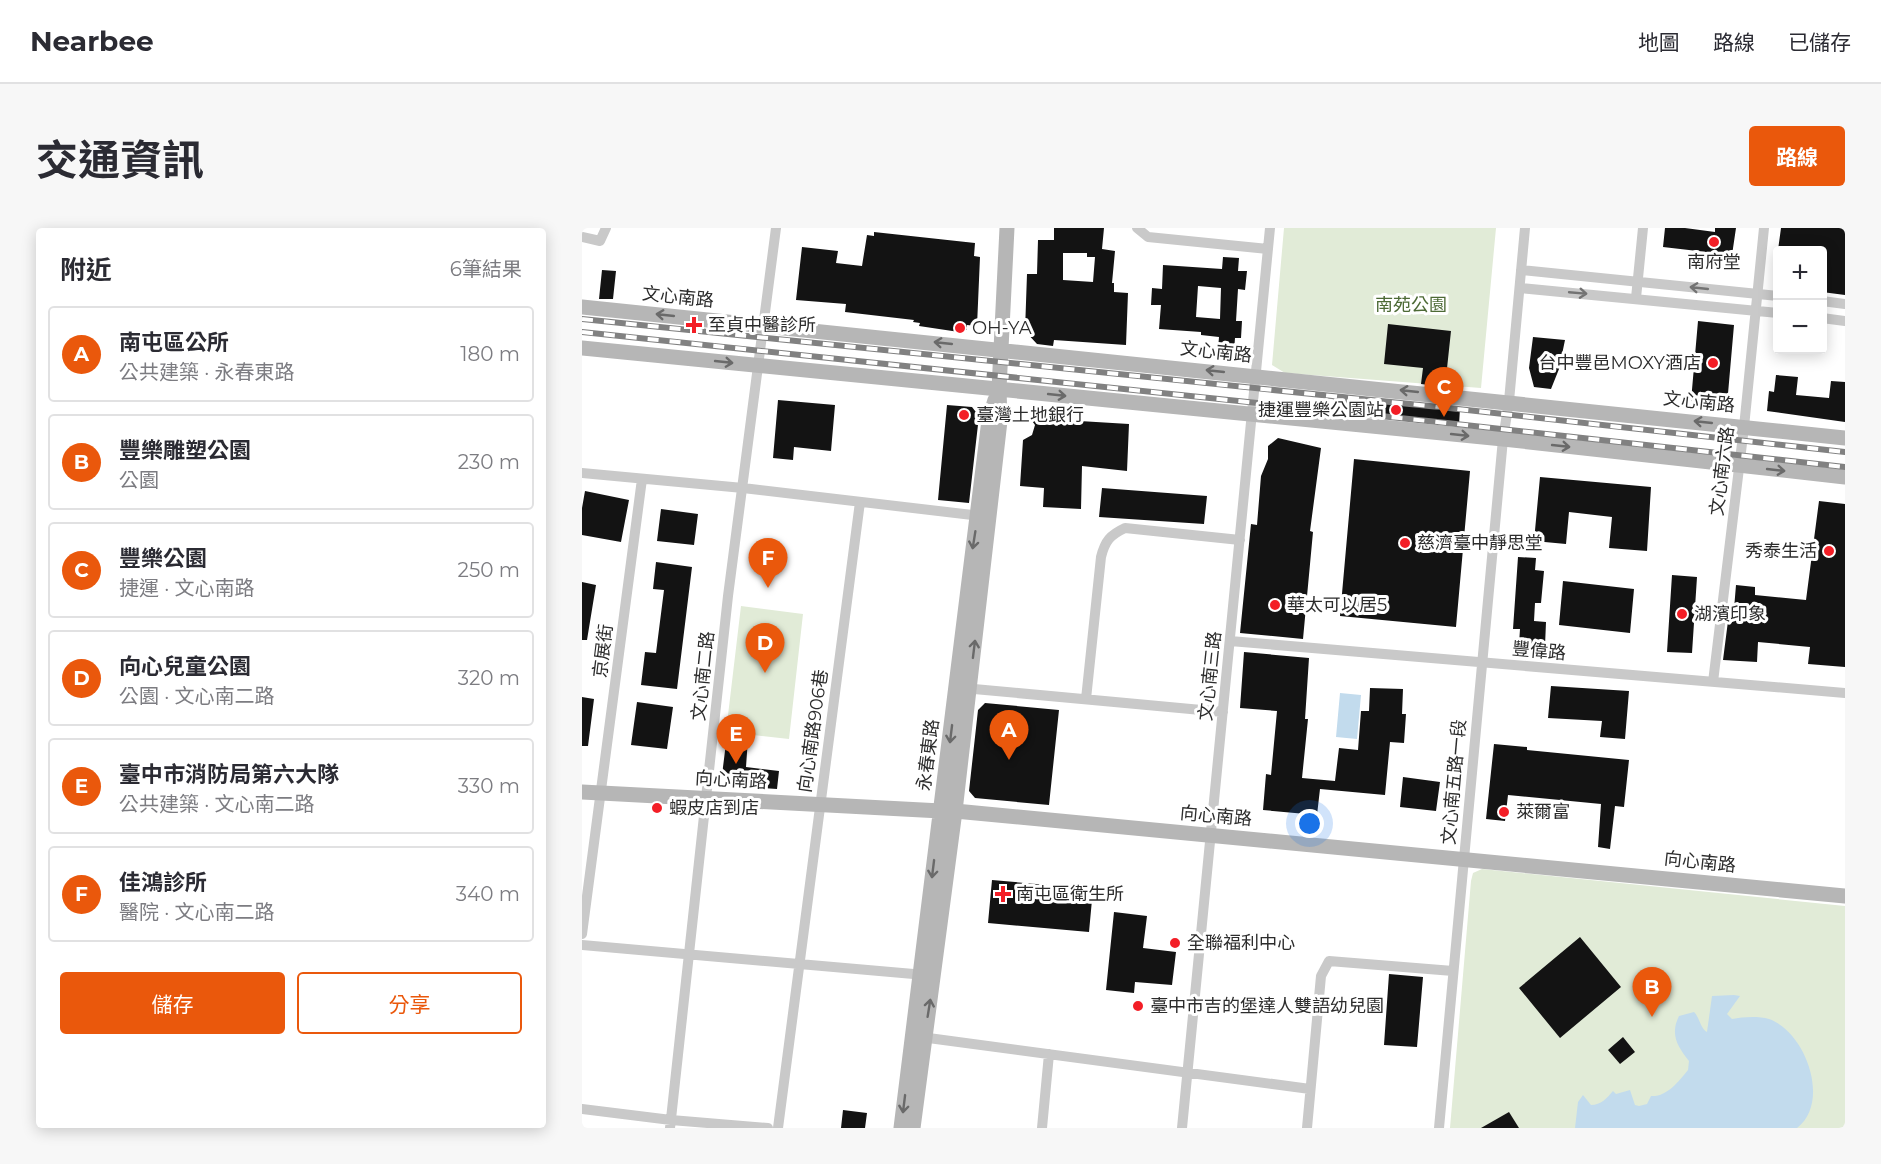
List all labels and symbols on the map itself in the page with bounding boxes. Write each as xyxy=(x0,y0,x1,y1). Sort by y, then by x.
marker: 南府堂 xyxy=(1707,235,1721,249)
place label: 南府堂 xyxy=(1687,251,1741,273)
street label: 文心南路 xyxy=(641,282,715,312)
one-way arrow xyxy=(1690,282,1710,293)
one-way arrow xyxy=(1568,288,1588,299)
park label: 南苑公園 xyxy=(1375,294,1447,316)
one-way arrow xyxy=(656,309,676,320)
place label: 至貞中醫診所 xyxy=(708,314,816,336)
marker: 至貞中醫診所 xyxy=(685,316,703,334)
place label: OH-YA xyxy=(972,317,1032,339)
marker: OH-YA xyxy=(953,321,967,335)
street label: 文心南路 xyxy=(1179,337,1253,367)
one-way arrow xyxy=(934,338,953,349)
place label: 台中豐邑MOXY酒店 xyxy=(1538,352,1701,374)
marker: 台中豐邑MOXY酒店 xyxy=(1706,356,1720,370)
one-way arrow xyxy=(713,357,733,368)
one-way arrow xyxy=(1206,365,1226,376)
pin: C xyxy=(1424,368,1464,417)
one-way arrow xyxy=(1400,385,1419,396)
street label: 文心南路 xyxy=(1662,387,1736,417)
one-way arrow xyxy=(1047,390,1067,401)
place label: 捷運豐樂公園站 xyxy=(1258,399,1384,421)
marker: 捷運豐樂公園站 xyxy=(1389,403,1403,417)
place label: 臺灣土地銀行 xyxy=(976,404,1084,426)
marker: 臺灣土地銀行 xyxy=(957,408,971,422)
one-way arrow xyxy=(1694,416,1714,427)
street label: 文心南六路 xyxy=(1706,425,1738,517)
one-way arrow xyxy=(1450,430,1470,441)
one-way arrow xyxy=(1551,440,1570,451)
one-way arrow xyxy=(1765,464,1785,475)
one-way arrow xyxy=(968,530,979,550)
place label: 慈濟臺中靜思堂 xyxy=(1417,532,1543,554)
marker: 慈濟臺中靜思堂 xyxy=(1398,536,1412,550)
pin: F xyxy=(748,538,788,588)
place label: 秀泰生活 xyxy=(1745,540,1817,562)
marker: 秀泰生活 xyxy=(1822,544,1836,558)
place label: 華太可以居5 xyxy=(1287,594,1387,616)
marker: 華太可以居5 xyxy=(1268,598,1282,612)
place label: 湖濱印象 xyxy=(1694,603,1766,625)
marker: 湖濱印象 xyxy=(1675,607,1689,621)
street label: 京展街 xyxy=(589,623,617,679)
pin: D xyxy=(746,624,784,673)
street label: 文心南二路 xyxy=(687,630,719,722)
street label: 文心南三路 xyxy=(1194,630,1226,722)
street label: 豐偉路 xyxy=(1511,638,1567,664)
one-way arrow xyxy=(969,639,980,659)
street label: 向心南路906巷 xyxy=(793,668,833,794)
pin: A xyxy=(990,710,1028,760)
pin: E xyxy=(716,714,756,764)
street label: 永春東路 xyxy=(913,718,943,792)
street label: 文心南五路一段 xyxy=(1438,718,1470,846)
one-way arrow xyxy=(945,724,956,743)
street label: 向心南路 xyxy=(694,767,768,793)
place label: 蝦皮店到店 xyxy=(669,797,759,819)
marker: 蝦皮店到店 xyxy=(650,801,664,815)
place label: 萊爾富 xyxy=(1516,801,1570,823)
street label: 向心南路 xyxy=(1179,802,1253,830)
marker: 萊爾富 xyxy=(1497,805,1511,819)
your location xyxy=(1295,809,1324,838)
street label: 向心南路 xyxy=(1663,847,1737,877)
one-way arrow xyxy=(927,858,938,878)
place label: 南屯區衛生所 xyxy=(1016,883,1124,905)
marker: 南屯區衛生所 xyxy=(994,885,1012,903)
place label: 全聯福利中心 xyxy=(1187,932,1295,954)
marker: 全聯福利中心 xyxy=(1168,936,1182,950)
pin: B xyxy=(1632,968,1672,1017)
place label: 臺中市吉的堡達人雙語幼兒園 xyxy=(1150,995,1384,1017)
one-way arrow xyxy=(924,998,935,1018)
marker: 臺中市吉的堡達人雙語幼兒園 xyxy=(1131,999,1145,1013)
one-way arrow xyxy=(898,1093,909,1113)

